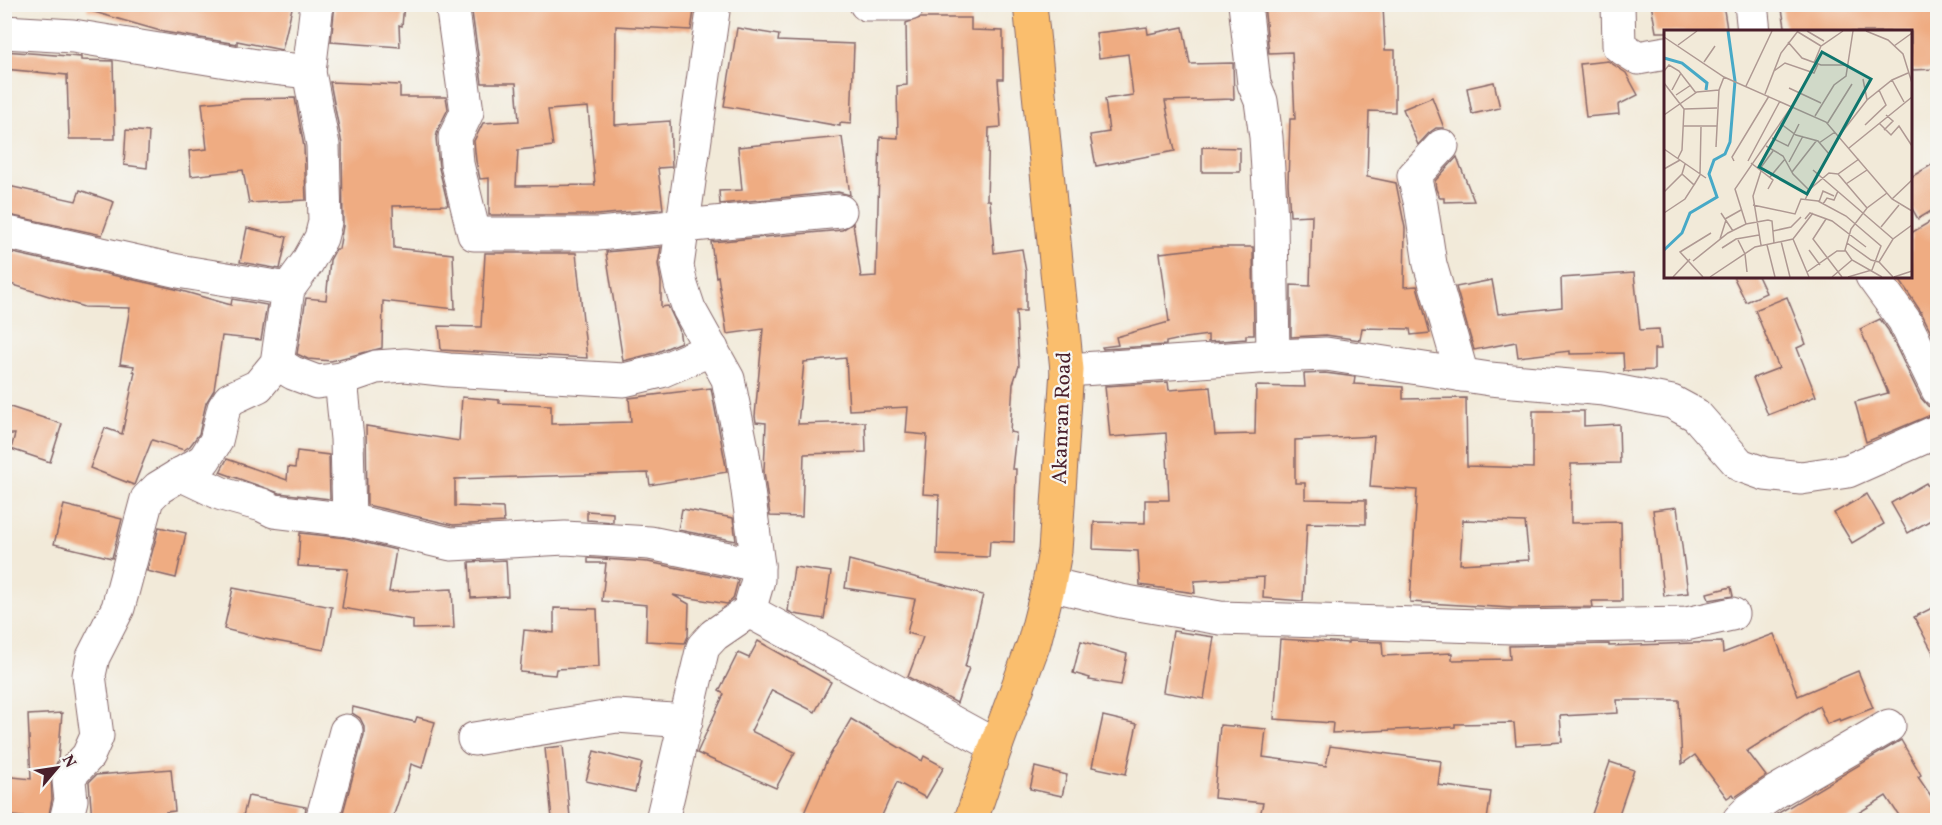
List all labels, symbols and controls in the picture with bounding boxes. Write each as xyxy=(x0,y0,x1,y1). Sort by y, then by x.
inset map xyxy=(1664,30,1912,278)
street label: Akanran Road xyxy=(1046,351,1079,485)
north arrow xyxy=(27,738,87,798)
text: N xyxy=(56,751,81,772)

